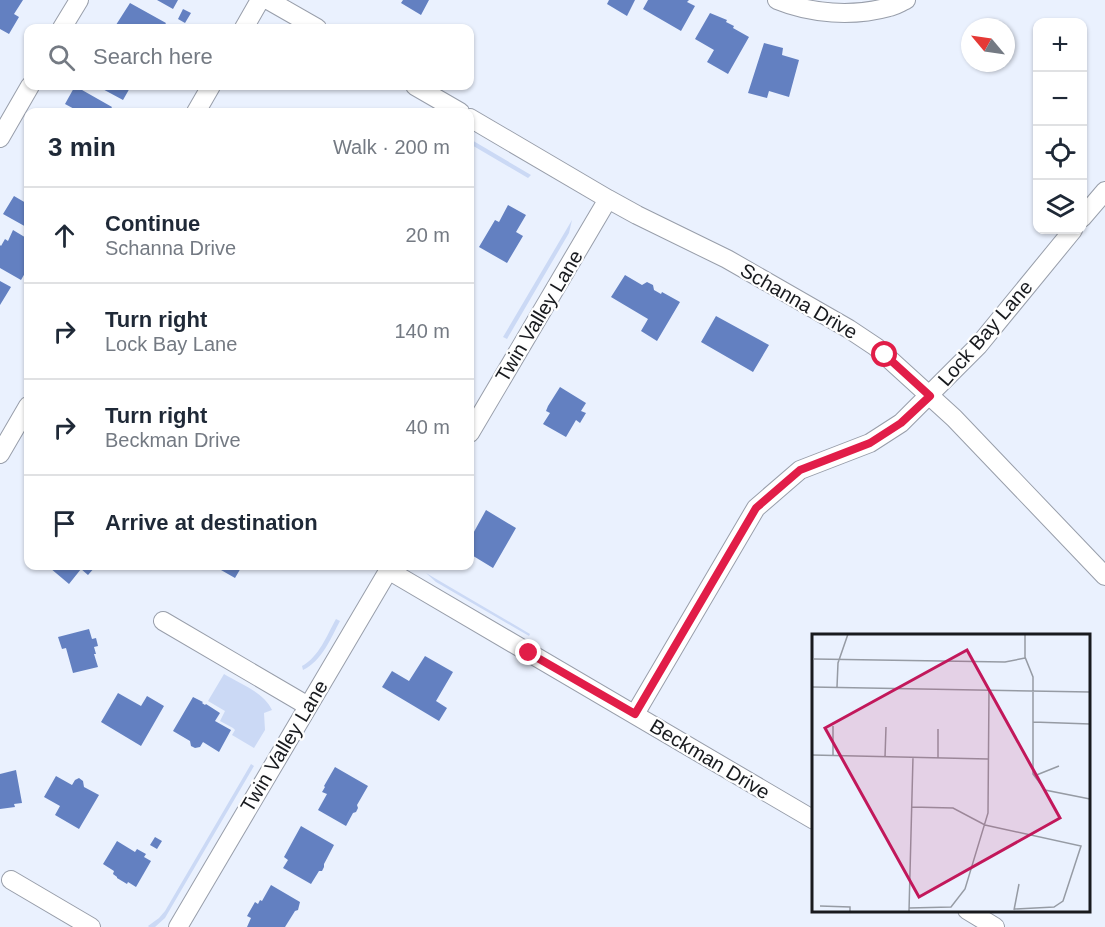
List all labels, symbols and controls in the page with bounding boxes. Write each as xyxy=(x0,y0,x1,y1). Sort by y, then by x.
north arrow xyxy=(961,18,1015,72)
map controls xyxy=(1033,18,1087,234)
button: + xyxy=(1033,18,1087,72)
search box xyxy=(24,24,474,90)
icon: search xyxy=(45,41,78,74)
text: Search here xyxy=(93,44,213,69)
button: − xyxy=(1033,72,1087,126)
button: locate xyxy=(1033,126,1087,180)
text: 3 min xyxy=(48,132,116,162)
text: Walk · 200 m xyxy=(333,136,450,158)
button: layers xyxy=(1033,180,1087,234)
text: Continue xyxy=(105,211,200,236)
icon: ahead xyxy=(48,219,81,252)
text: 20 m xyxy=(406,224,450,246)
text: Schanna Drive xyxy=(105,237,236,259)
street label: Twin Valley Lane xyxy=(491,246,587,386)
street label: Schanna Drive xyxy=(737,259,861,343)
street label: Lock Bay Lane xyxy=(933,276,1037,390)
text: Turn right xyxy=(105,307,207,332)
icon: right xyxy=(48,315,81,348)
text: 140 m xyxy=(394,320,450,342)
text: Lock Bay Lane xyxy=(105,333,237,355)
route start xyxy=(871,341,897,367)
text: Turn right xyxy=(105,403,207,428)
icon: right xyxy=(48,411,81,444)
text: 40 m xyxy=(406,416,450,438)
text: Beckman Drive xyxy=(105,429,241,451)
icon: arrive xyxy=(48,507,81,540)
text: Arrive at destination xyxy=(105,510,318,535)
inset map xyxy=(812,634,1090,912)
route end xyxy=(515,639,541,665)
street label: Twin Valley Lane xyxy=(236,676,332,816)
street label: Beckman Drive xyxy=(646,715,774,803)

